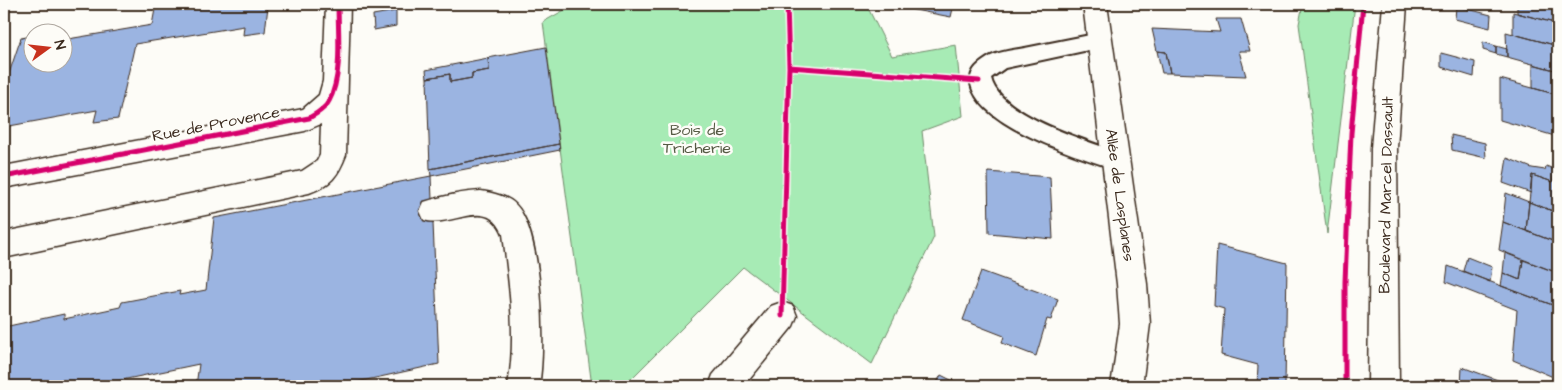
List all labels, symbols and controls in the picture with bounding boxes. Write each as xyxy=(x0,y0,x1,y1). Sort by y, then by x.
north arrow xyxy=(22,22,72,72)
text: N xyxy=(49,38,70,52)
street label: Boulevard Marcel Dassault xyxy=(1373,96,1399,294)
street label: Rue de Provence xyxy=(150,101,282,147)
park label: Bois de Tricherie xyxy=(663,119,731,159)
street label: Allée de Lasplanes xyxy=(1100,127,1140,263)

